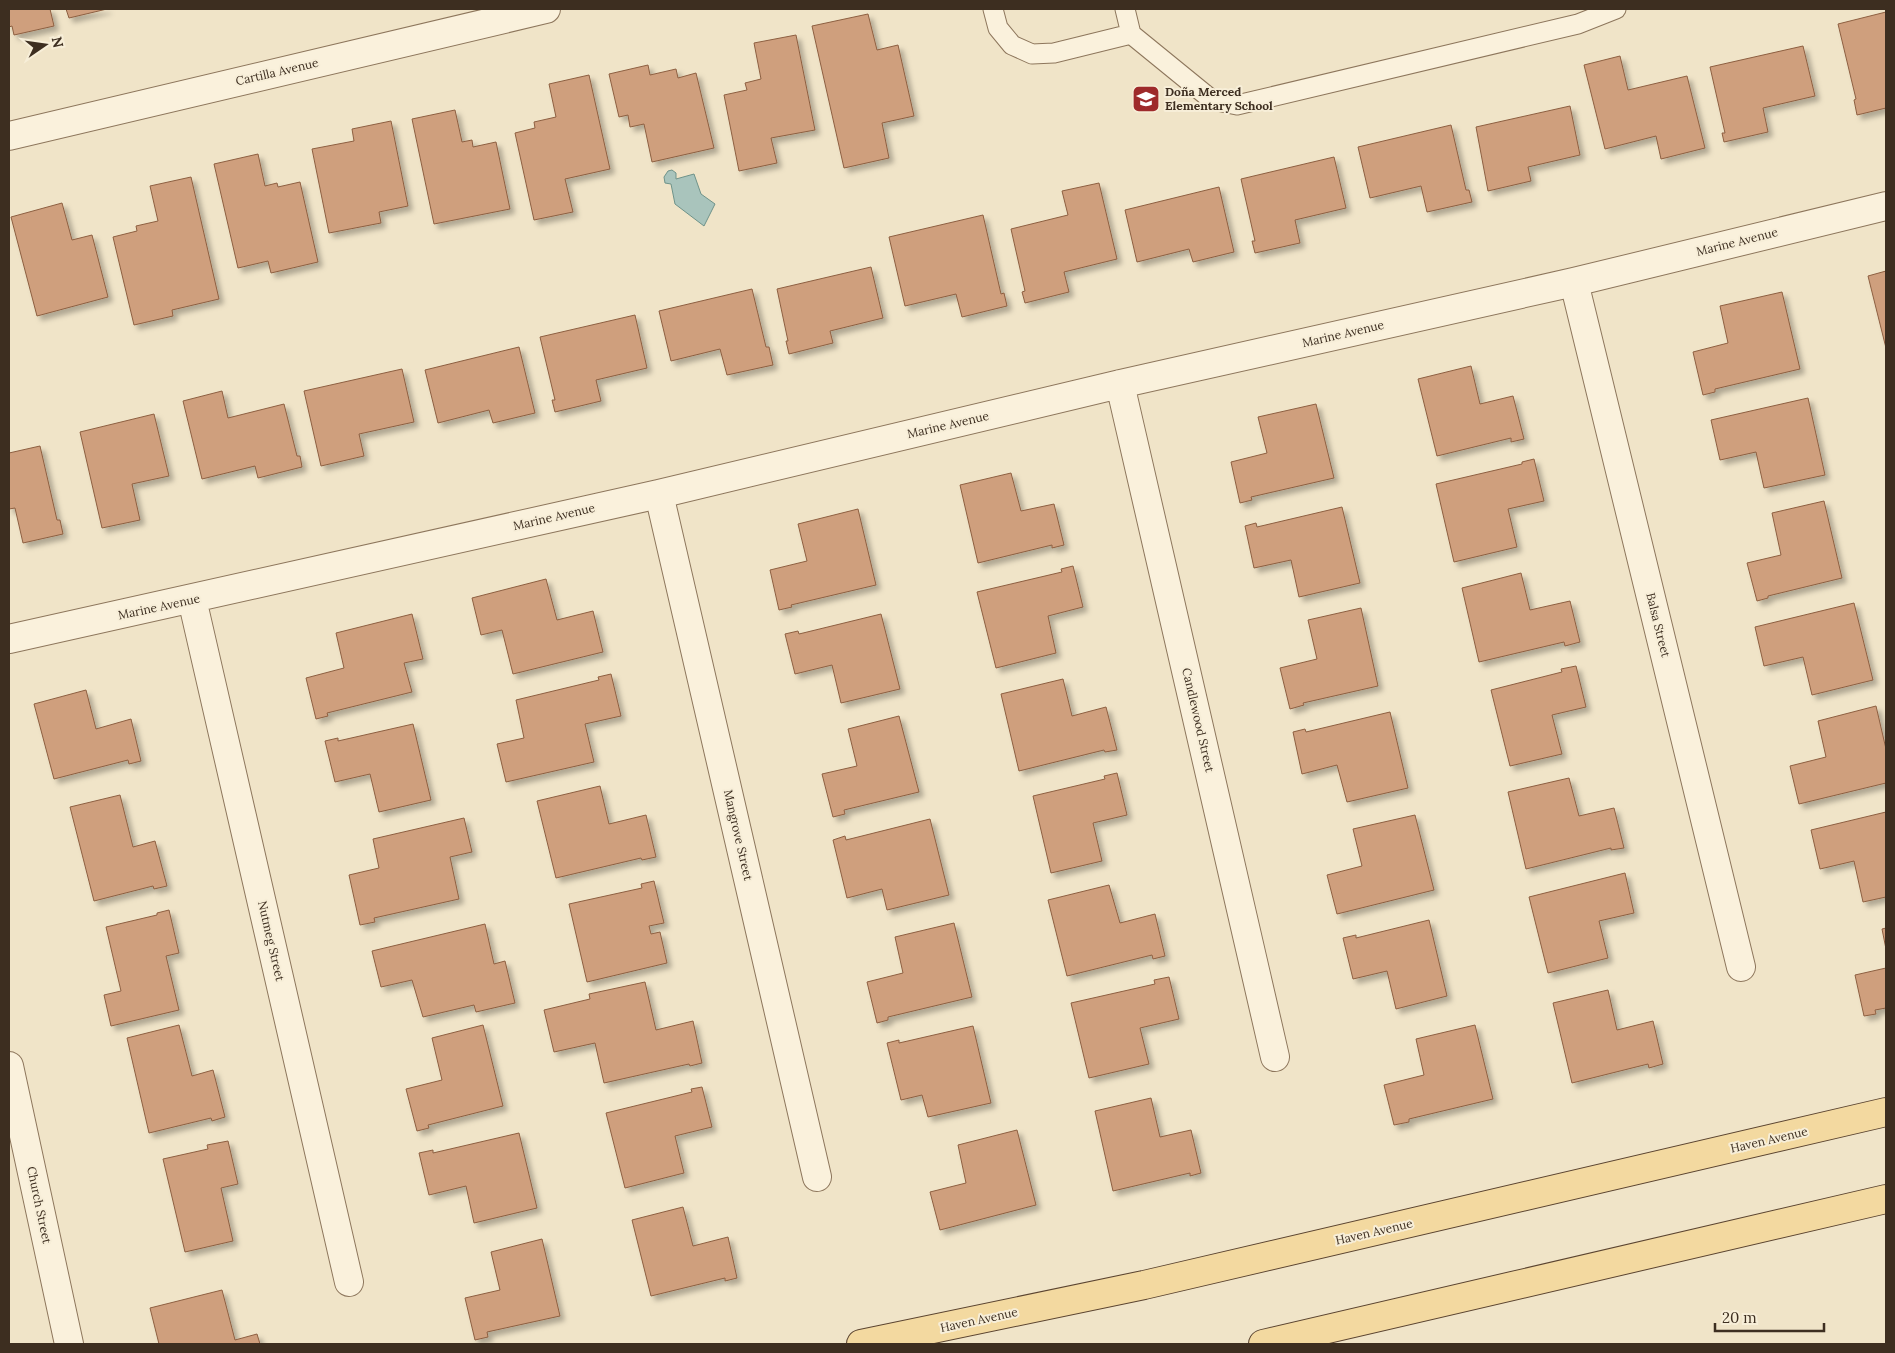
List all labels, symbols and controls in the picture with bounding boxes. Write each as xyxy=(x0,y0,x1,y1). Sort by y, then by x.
north arrow xyxy=(20,20,70,70)
text: N xyxy=(48,35,68,50)
street label: Cartilla Avenue xyxy=(234,55,320,88)
school or university icon: Doña Merced Elementary School xyxy=(1131,84,1161,114)
place label: Doña Merced Elementary School xyxy=(1165,84,1273,113)
street label: Marine Avenue xyxy=(1695,224,1780,259)
street label: Marine Avenue xyxy=(1301,317,1386,350)
street label: Marine Avenue xyxy=(906,408,991,441)
street label: Marine Avenue xyxy=(512,500,597,533)
street label: Marine Avenue xyxy=(117,590,202,623)
street label: Balsa Street xyxy=(1643,591,1674,659)
street label: Candlewood Street xyxy=(1179,666,1218,774)
street label: Mangrove Street xyxy=(721,788,756,882)
street label: Nutmeg Street xyxy=(255,899,288,983)
street label: Haven Avenue xyxy=(1729,1123,1810,1156)
street label: Church Street xyxy=(24,1165,55,1245)
street label: Haven Avenue xyxy=(1334,1215,1415,1248)
scale bar xyxy=(1715,1300,1824,1332)
street label: Haven Avenue xyxy=(939,1304,1020,1335)
text: 20 m xyxy=(1722,1308,1757,1327)

